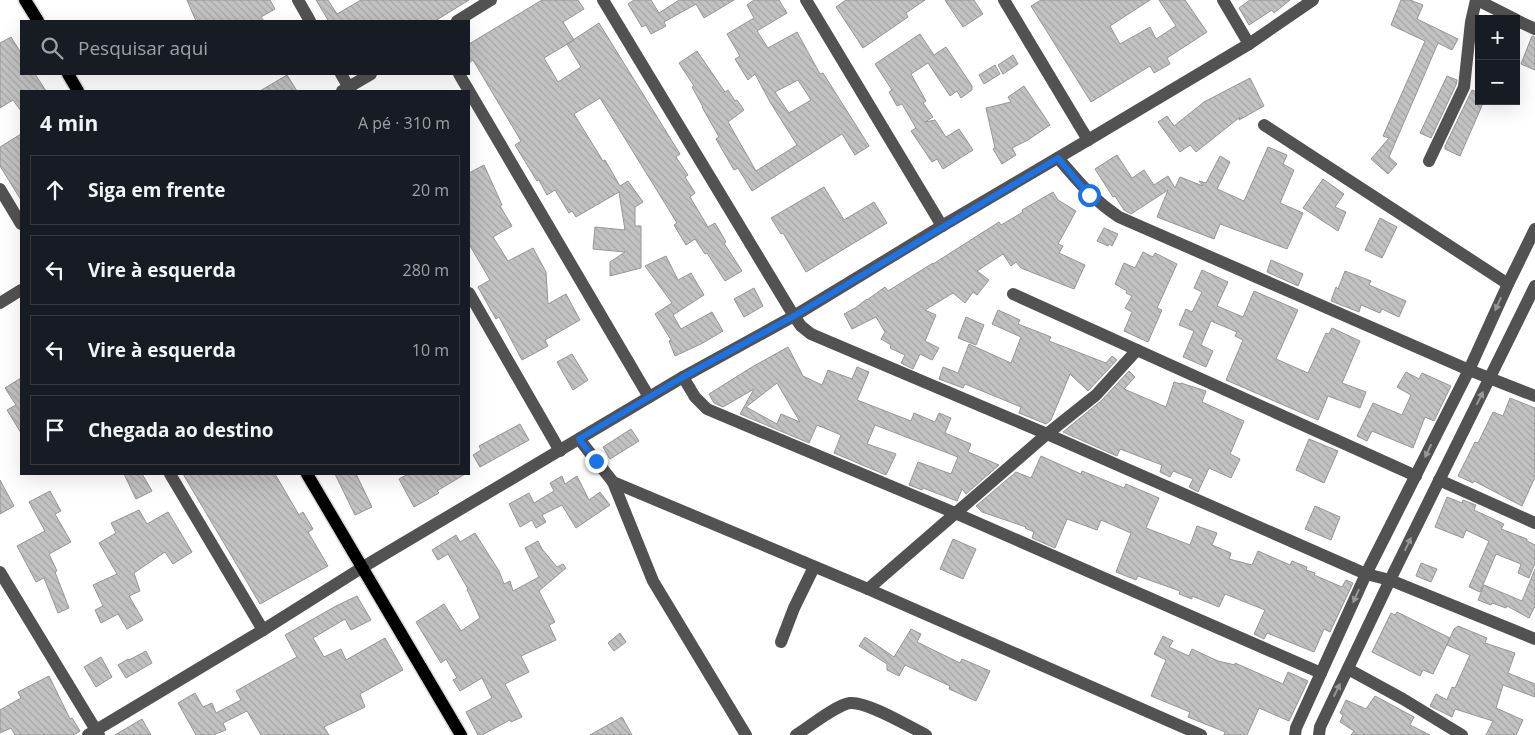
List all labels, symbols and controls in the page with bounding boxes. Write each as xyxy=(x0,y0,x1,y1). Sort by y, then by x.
map controls xyxy=(1475,15,1520,105)
button: + xyxy=(1475,15,1520,60)
search box xyxy=(20,20,470,75)
icon: search xyxy=(38,34,66,62)
text: Pesquisar aqui xyxy=(78,35,208,61)
button: − xyxy=(1475,60,1520,105)
text: 4 min xyxy=(40,109,98,137)
text: A pé · 310 m xyxy=(358,112,450,134)
icon: ahead xyxy=(41,176,69,204)
text: Siga em frente xyxy=(88,177,225,203)
text: 20 m xyxy=(412,179,449,201)
route start xyxy=(1078,184,1101,207)
icon: left xyxy=(41,256,69,284)
text: Vire à esquerda xyxy=(88,257,236,283)
text: 280 m xyxy=(403,259,449,281)
one-way arrow xyxy=(1494,297,1502,311)
icon: left xyxy=(41,336,69,364)
text: Vire à esquerda xyxy=(88,337,236,363)
text: 10 m xyxy=(412,339,449,361)
one-way arrow xyxy=(1476,391,1484,405)
icon: arrive xyxy=(41,416,69,444)
text: Chegada ao destino xyxy=(88,417,274,443)
one-way arrow xyxy=(1424,444,1432,458)
route end xyxy=(585,450,608,473)
one-way arrow xyxy=(1404,537,1412,551)
one-way arrow xyxy=(1351,589,1359,603)
one-way arrow xyxy=(1334,683,1342,697)

